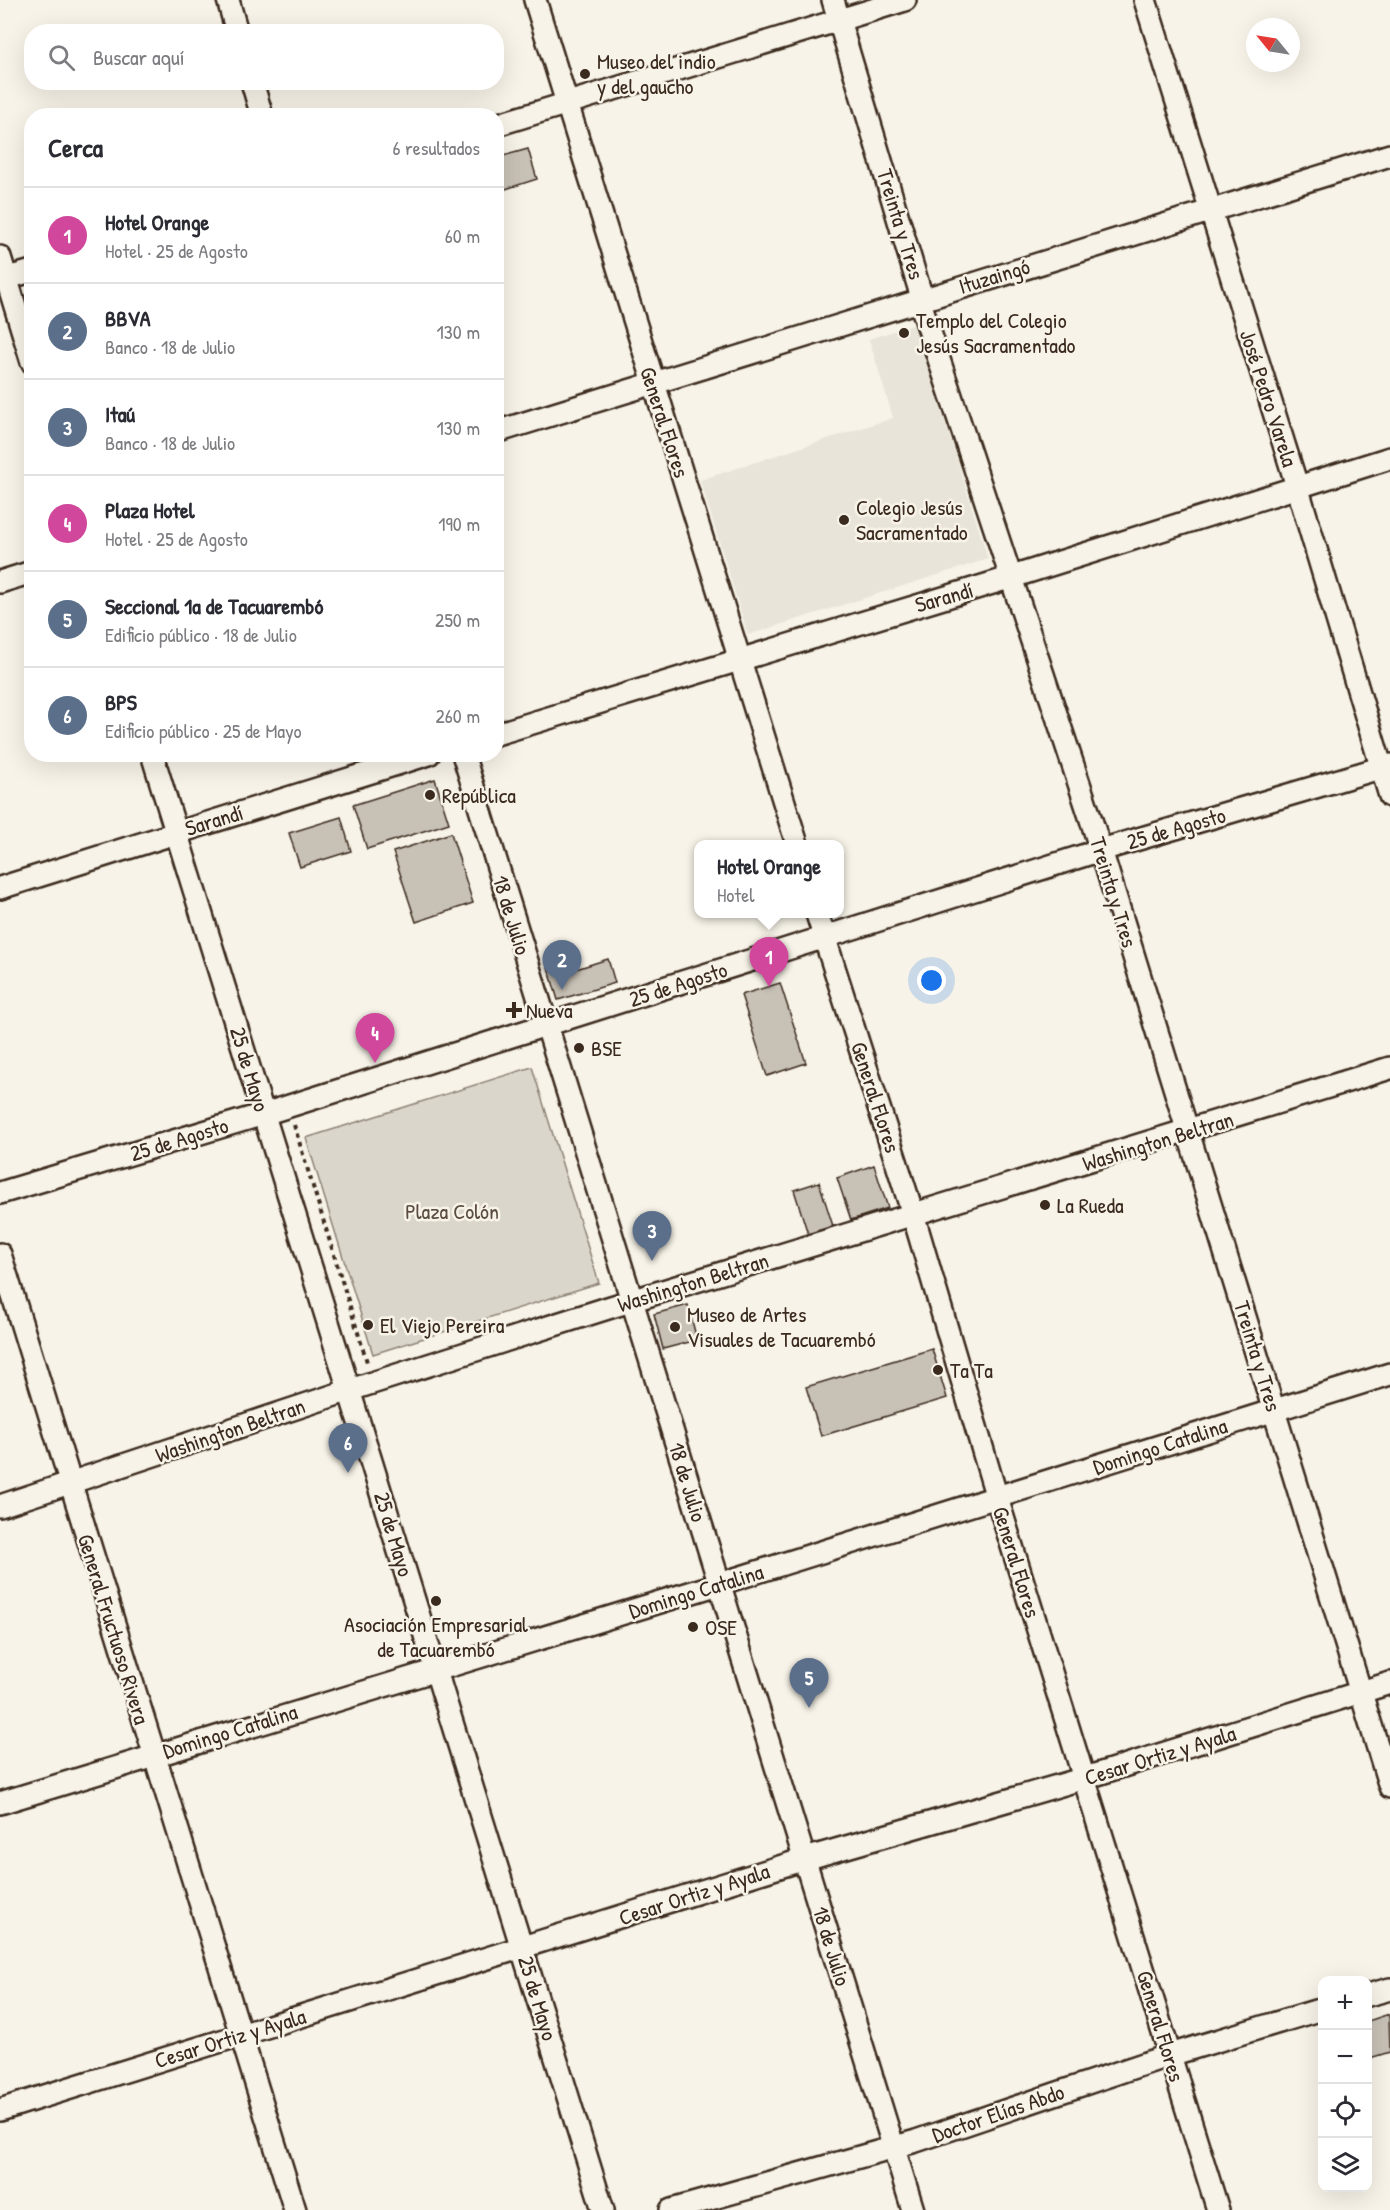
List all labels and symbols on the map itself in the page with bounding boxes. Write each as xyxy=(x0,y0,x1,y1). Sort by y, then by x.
north arrow xyxy=(1246,18,1300,72)
place label: Museo del indio y del gaucho xyxy=(597,46,716,101)
marker: Museo del indio y del gaucho xyxy=(578,67,592,81)
street label: Treinta y Tres xyxy=(870,165,932,283)
street label: Ituzaingó xyxy=(955,251,1033,301)
place label: Templo del Colegio Jesús Sacramentado xyxy=(916,305,1075,360)
marker: Templo del Colegio Jesús Sacramentado xyxy=(897,326,911,340)
street label: José Pedro Varela xyxy=(1233,326,1305,471)
street label: General Flores xyxy=(633,363,697,481)
place label: Colegio Jesús Sacramentado xyxy=(856,492,968,547)
marker: Colegio Jesús Sacramentado xyxy=(837,513,851,527)
street label: Sarandí xyxy=(911,574,977,620)
place label: República xyxy=(442,780,516,810)
marker: República xyxy=(423,788,437,802)
street label: Sarandí xyxy=(181,797,247,843)
street label: 25 de Agosto xyxy=(1123,800,1229,856)
street label: Treinta y Tres xyxy=(1083,833,1145,951)
street label: 18 de Julio xyxy=(486,872,538,959)
pin: 1 xyxy=(750,938,788,987)
pin: 2 xyxy=(542,940,582,990)
street label: 25 de Agosto xyxy=(625,954,731,1014)
your location xyxy=(917,966,946,995)
place label: Nueva xyxy=(526,995,573,1025)
marker: Nueva xyxy=(507,1003,521,1017)
pin: 4 xyxy=(356,1014,394,1063)
street label: 25 de Mayo xyxy=(223,1023,277,1115)
place label: BSE xyxy=(591,1033,622,1063)
street label: General Flores xyxy=(844,1038,908,1156)
marker: BSE xyxy=(572,1041,586,1055)
street label: Washington Beltran xyxy=(1079,1104,1237,1178)
street label: 25 de Agosto xyxy=(126,1110,232,1168)
place label: La Rueda xyxy=(1057,1190,1124,1220)
park label: Plaza Colón xyxy=(405,1196,499,1226)
marker: La Rueda xyxy=(1038,1198,1052,1212)
pin: 3 xyxy=(632,1212,672,1261)
street label: Washington Beltran xyxy=(614,1245,772,1319)
street label: Treinta y Tres xyxy=(1227,1297,1289,1415)
place label: Museo de Artes Visuales de Tacuarembó xyxy=(687,1299,876,1354)
place label: El Viejo Pereira xyxy=(380,1310,505,1340)
marker: El Viejo Pereira xyxy=(361,1318,375,1332)
marker: Museo de Artes Visuales de Tacuarembó xyxy=(668,1320,682,1334)
place label: Ta Ta xyxy=(950,1355,993,1385)
marker: Ta Ta xyxy=(931,1363,945,1377)
street label: Washington Beltran xyxy=(151,1390,309,1470)
street label: Domingo Catalina xyxy=(1089,1410,1231,1482)
pin: 6 xyxy=(328,1424,368,1473)
street label: 18 de Julio xyxy=(662,1439,714,1526)
street label: 25 de Mayo xyxy=(367,1488,421,1580)
street label: General Flores xyxy=(986,1503,1048,1621)
street label: General Fructuoso Rivera xyxy=(71,1530,157,1728)
street label: Domingo Catalina xyxy=(625,1556,767,1626)
marker: Asociación Empresarial de Tacuarembó xyxy=(429,1594,443,1608)
place label: Asociación Empresarial de Tacuarembó xyxy=(344,1609,528,1664)
place label: OSE xyxy=(705,1612,737,1642)
marker: OSE xyxy=(686,1620,700,1634)
pin: 5 xyxy=(790,1658,828,1708)
street label: Domingo Catalina xyxy=(159,1696,301,1766)
street label: Cesar Ortiz y Ayala xyxy=(1081,1718,1240,1792)
street label: Cesar Ortiz y Ayala xyxy=(615,1855,773,1932)
street label: 18 de Julio xyxy=(806,1903,858,1990)
street label: 25 de Mayo xyxy=(511,1952,565,2044)
street label: General Flores xyxy=(1130,1967,1192,2085)
street label: Cesar Ortiz y Ayala xyxy=(151,2001,310,2075)
street label: Doctor Elías Abdo xyxy=(928,2076,1068,2150)

